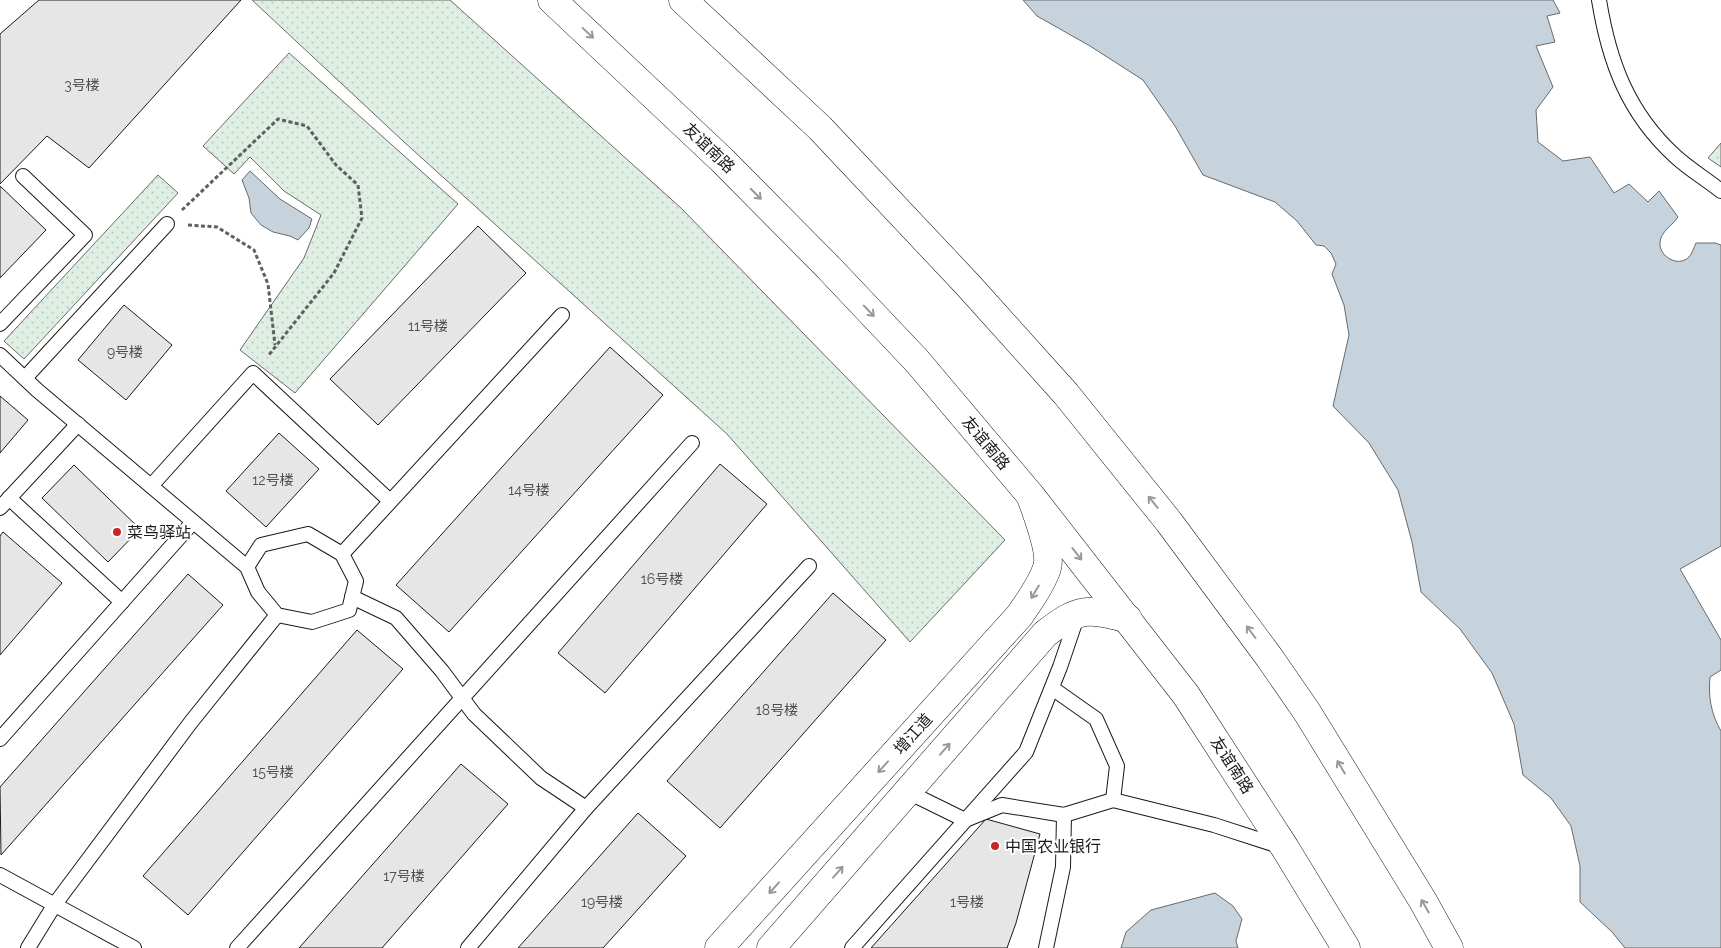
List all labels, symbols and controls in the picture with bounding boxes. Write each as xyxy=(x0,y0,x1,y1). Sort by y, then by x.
one-way arrow xyxy=(582,27,594,39)
house number: 3号楼 xyxy=(64,77,100,93)
street label: 友谊南路 xyxy=(679,119,739,177)
one-way arrow xyxy=(750,188,762,201)
one-way arrow xyxy=(863,304,875,317)
house number: 11号楼 xyxy=(408,318,448,334)
house number: 9号楼 xyxy=(107,344,143,360)
street label: 友谊南路 xyxy=(958,412,1014,474)
house number: 12号楼 xyxy=(252,472,294,488)
house number: 14号楼 xyxy=(508,482,550,498)
one-way arrow xyxy=(1148,496,1159,509)
place label: 菜鸟驿站 xyxy=(127,523,191,542)
marker: 菜鸟驿站 xyxy=(111,526,123,538)
one-way arrow xyxy=(1071,547,1082,560)
house number: 16号楼 xyxy=(641,571,683,587)
one-way arrow xyxy=(1029,584,1039,598)
one-way arrow xyxy=(1245,626,1256,639)
house number: 18号楼 xyxy=(756,702,798,718)
street label: 增江道 xyxy=(890,710,936,758)
street label: 友谊南路 xyxy=(1207,733,1257,797)
one-way arrow xyxy=(939,743,950,756)
one-way arrow xyxy=(877,760,889,773)
one-way arrow xyxy=(1335,760,1345,774)
house number: 15号楼 xyxy=(252,764,294,780)
place label: 中国农业银行 xyxy=(1005,837,1101,856)
marker: 中国农业银行 xyxy=(989,840,1001,852)
one-way arrow xyxy=(832,865,844,878)
house number: 17号楼 xyxy=(383,868,425,884)
one-way arrow xyxy=(768,881,779,894)
house number: 19号楼 xyxy=(581,894,623,910)
house number: 1号楼 xyxy=(950,894,984,910)
one-way arrow xyxy=(1420,899,1430,913)

